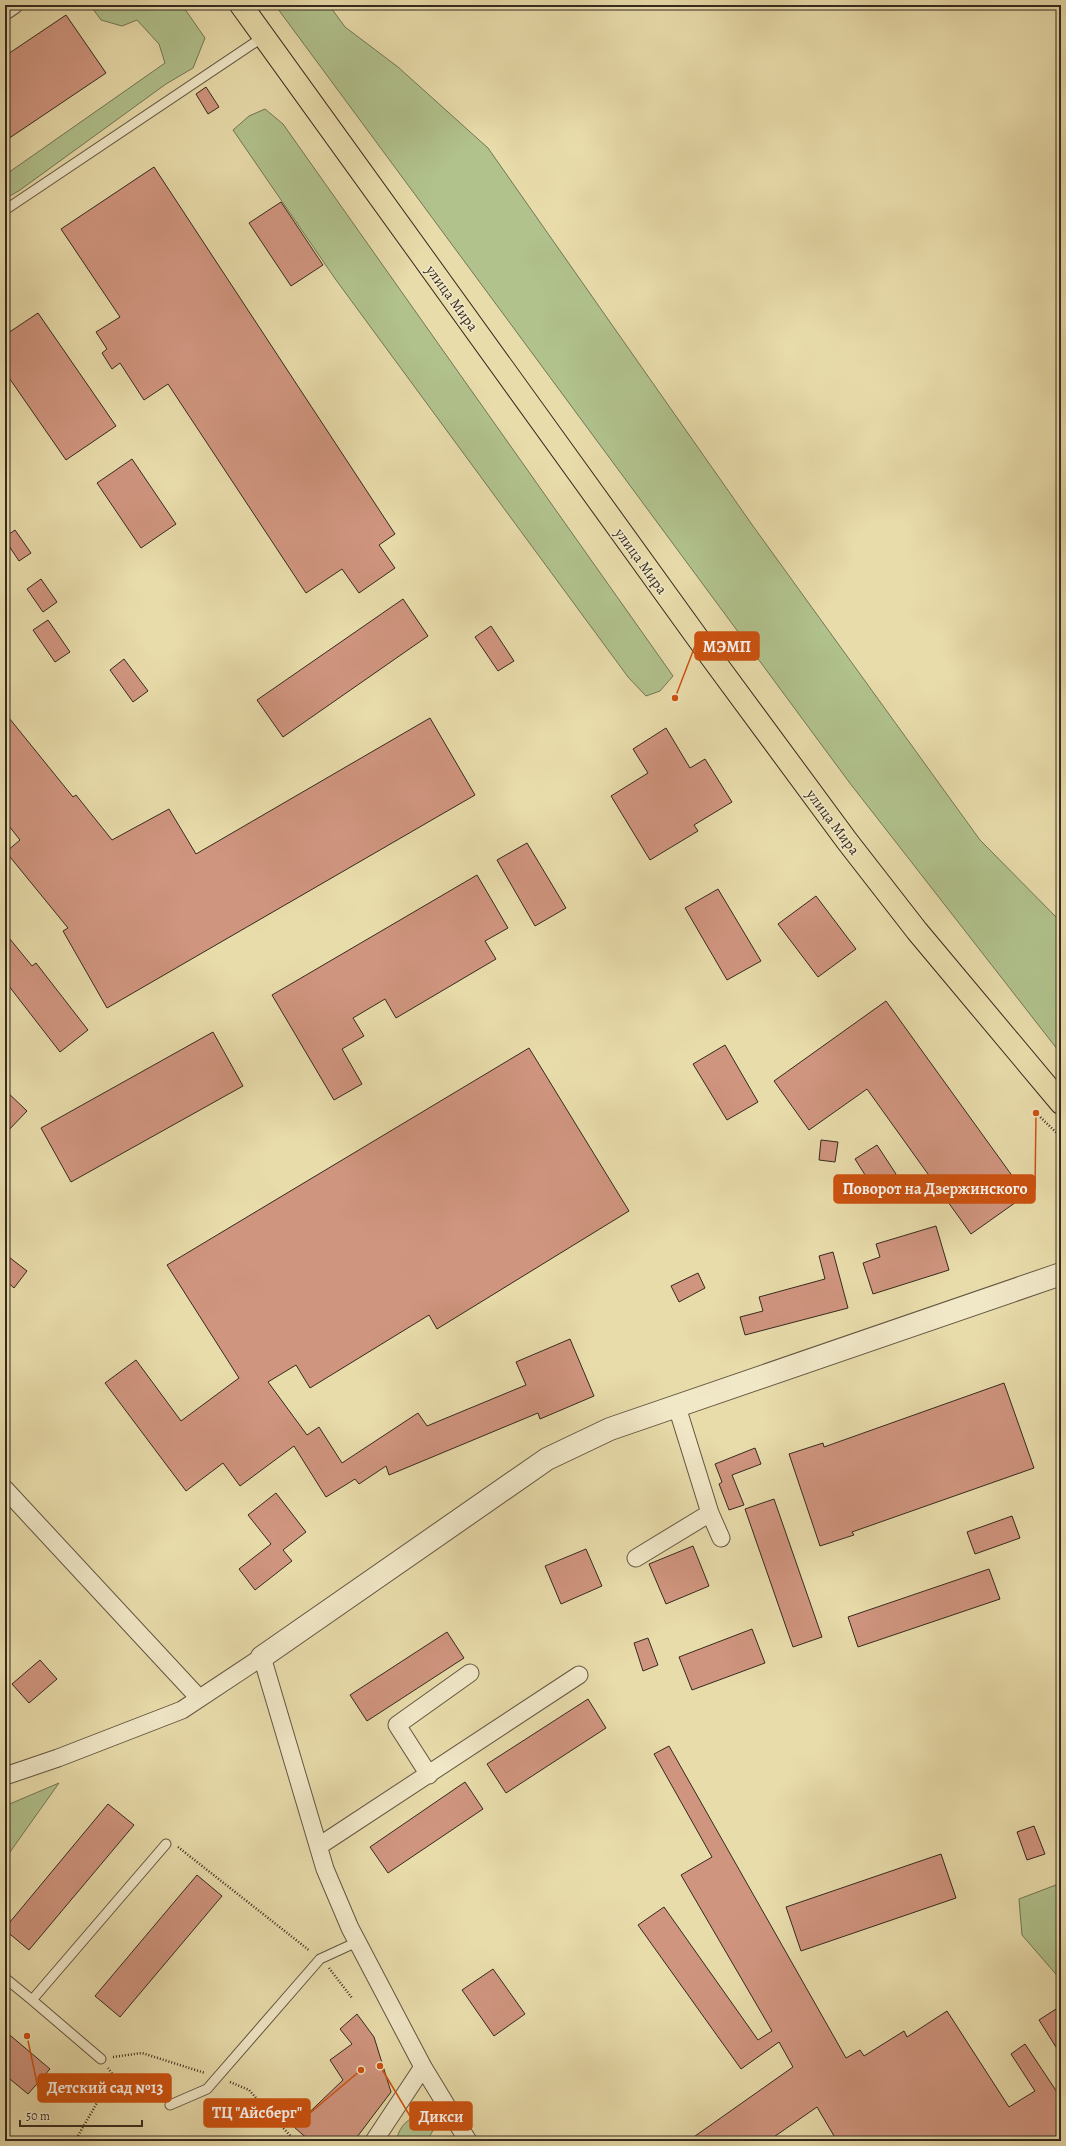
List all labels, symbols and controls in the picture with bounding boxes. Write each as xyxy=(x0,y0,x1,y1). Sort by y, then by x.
street label: улица Мира xyxy=(421,260,483,335)
street label: улица Мира xyxy=(610,523,672,598)
callout: МЭМП xyxy=(695,632,759,660)
text: МЭМП xyxy=(703,636,752,658)
street label: улица Мира xyxy=(801,784,864,859)
callout: Поворот на Дзержинского xyxy=(834,1175,1035,1203)
text: Поворот на Дзержинского xyxy=(842,1178,1028,1200)
callout: Детский сад №13 xyxy=(38,2074,171,2102)
text: Детский сад №13 xyxy=(47,2077,163,2099)
callout: ТЦ "Айсберг" xyxy=(204,2099,310,2127)
scale bar xyxy=(20,2102,142,2128)
text: ТЦ "Айсберг" xyxy=(212,2102,302,2124)
callout: Дикси xyxy=(410,2102,472,2130)
text: Дикси xyxy=(418,2106,464,2128)
text: 50 m xyxy=(26,2108,50,2124)

